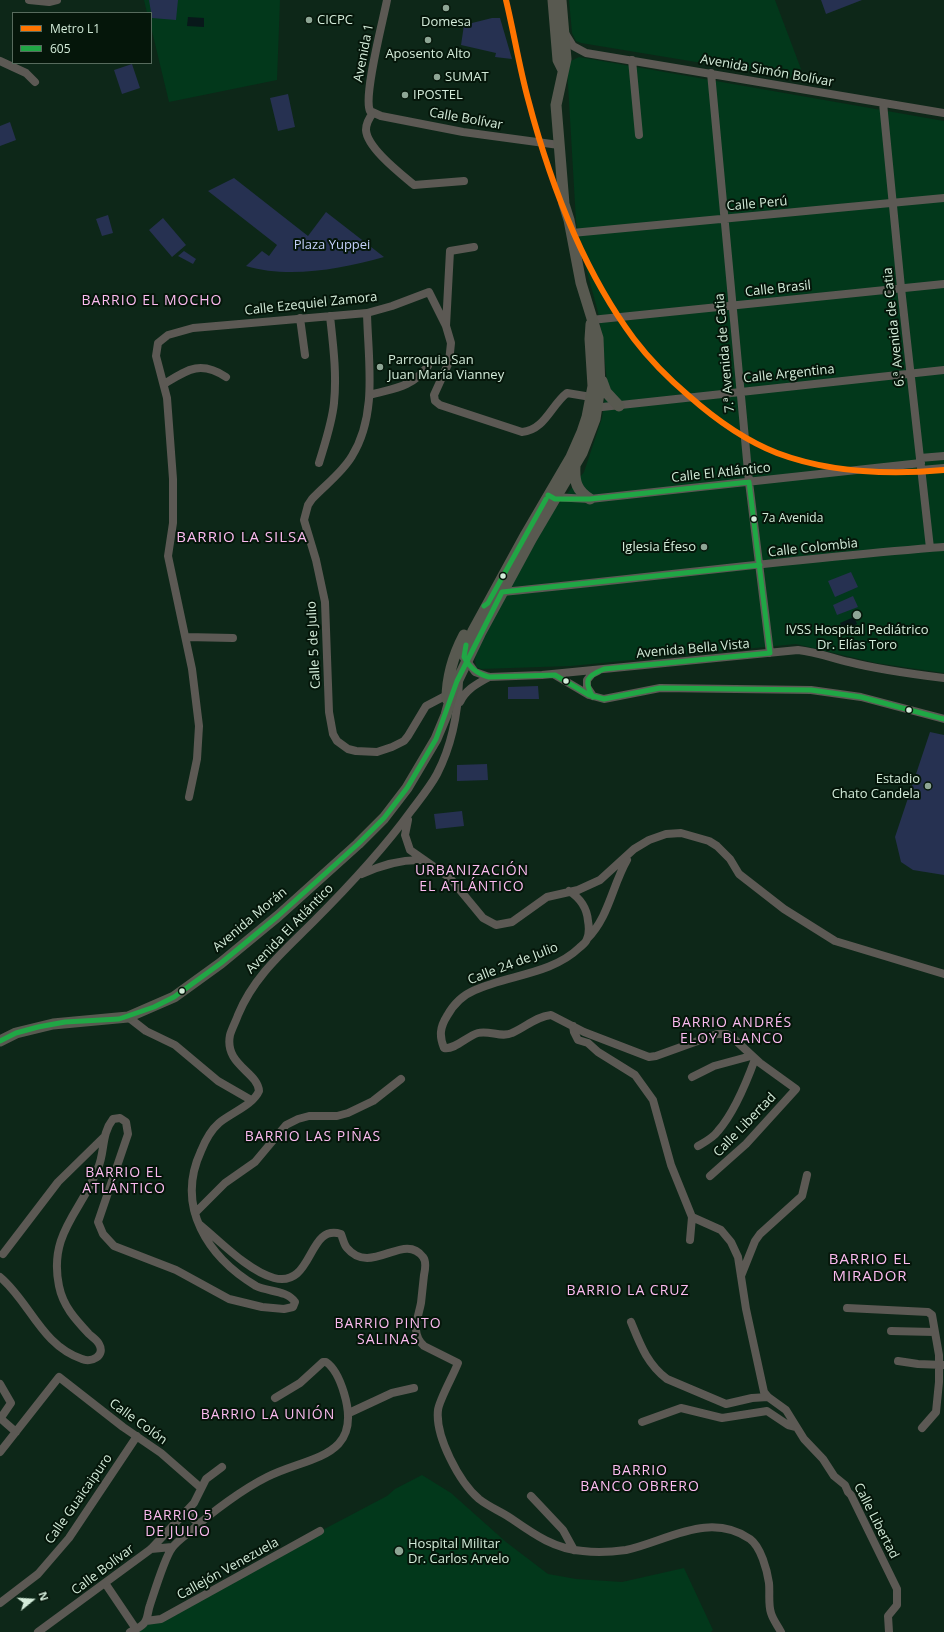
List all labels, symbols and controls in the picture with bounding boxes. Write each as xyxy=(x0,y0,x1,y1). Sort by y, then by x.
marker: Domesa xyxy=(441,3,451,13)
legend xyxy=(12,12,152,64)
place label: CICPC xyxy=(317,12,353,28)
place label: Domesa xyxy=(421,14,471,30)
marker: CICPC xyxy=(304,15,314,25)
text: Metro L1 xyxy=(50,20,100,37)
street label: Avenida 1 xyxy=(351,22,377,84)
marker: Aposento Alto xyxy=(423,35,433,45)
text: 605 xyxy=(50,40,71,57)
place label: Aposento Alto xyxy=(385,46,471,62)
street label: Avenida Simón Bolívar xyxy=(699,52,835,90)
place label: SUMAT xyxy=(445,69,489,85)
marker: SUMAT xyxy=(432,72,442,82)
place label: IPOSTEL xyxy=(413,87,463,103)
marker: IPOSTEL xyxy=(400,90,410,100)
street label: Calle Bolívar xyxy=(428,105,504,133)
street label: Calle Perú xyxy=(726,194,788,214)
park label: Plaza Yuppei xyxy=(294,237,370,253)
street label: 6.ª Avenida de Catia xyxy=(880,267,908,387)
street label: Calle Brasil xyxy=(744,278,812,300)
street label: Calle Ezequiel Zamora xyxy=(244,289,378,319)
district label: BARRIO EL MOCHO xyxy=(82,293,222,309)
street label: 7.ª Avenida de Catia xyxy=(712,293,738,413)
place label: Parroquia San Juan María Vianney xyxy=(388,352,504,383)
street label: Calle Argentina xyxy=(743,361,835,387)
marker: Parroquia San Juan María Vianney xyxy=(375,362,385,372)
street label: Calle El Atlántico xyxy=(671,460,771,486)
place label: 7a Avenida xyxy=(762,512,823,526)
marker: 7a Avenida xyxy=(749,514,759,524)
district label: BARRIO LA SILSA xyxy=(176,529,308,547)
street label: Calle Colombia xyxy=(767,536,859,560)
place label: Iglesia Éfeso xyxy=(622,539,696,555)
marker: Iglesia Éfeso xyxy=(699,542,709,552)
unlabelled marker xyxy=(498,571,508,581)
street label: Calle 5 de Julio xyxy=(304,601,324,689)
marker: IVSS Hospital Pediátrico Dr. Elías Toro xyxy=(851,609,863,621)
place label: IVSS Hospital Pediátrico Dr. Elías Toro xyxy=(785,622,929,653)
street label: Avenida Bella Vista xyxy=(636,636,750,662)
unlabelled marker xyxy=(561,676,571,686)
unlabelled marker xyxy=(904,705,914,715)
place label: Estadio Chato Candela xyxy=(832,771,920,802)
marker: Estadio Chato Candela xyxy=(923,781,933,791)
district label: URBANIZACIÓN EL ATLÁNTICO xyxy=(415,863,529,896)
street label: Avenida El Atlántico xyxy=(243,881,337,977)
street label: Avenida Morán xyxy=(210,885,290,955)
street label: Calle 24 de Julio xyxy=(466,940,560,988)
unlabelled marker xyxy=(177,986,187,996)
district label: BARRIO ANDRÉS ELOY BLANCO xyxy=(672,1015,792,1048)
street label: Calle Libertad xyxy=(711,1090,779,1160)
district label: BARRIO LAS PIÑAS xyxy=(245,1129,381,1145)
district label: BARRIO EL ATLÁNTICO xyxy=(82,1165,166,1198)
district label: BARRIO EL MIRADOR xyxy=(829,1251,911,1286)
district label: BARRIO LA CRUZ xyxy=(566,1283,690,1299)
district label: BARRIO PINTO SALINAS xyxy=(334,1316,442,1348)
street label: Calle Colón xyxy=(106,1396,170,1448)
district label: BARRIO LA UNIÓN xyxy=(201,1407,335,1423)
street label: Calle Guaicaipuro xyxy=(42,1451,116,1547)
district label: BARRIO BANCO OBRERO xyxy=(580,1463,700,1496)
street label: Calle Libertad xyxy=(850,1480,902,1562)
district label: BARRIO 5 DE JULIO xyxy=(143,1508,213,1540)
street label: Callejón Venezuela xyxy=(174,1535,282,1603)
place label: Hospital Militar Dr. Carlos Arvelo xyxy=(408,1536,509,1567)
street label: Calle Bolívar xyxy=(69,1541,137,1599)
marker: Hospital Militar Dr. Carlos Arvelo xyxy=(393,1545,405,1557)
north arrow xyxy=(12,1580,52,1620)
text: N xyxy=(35,1590,52,1603)

